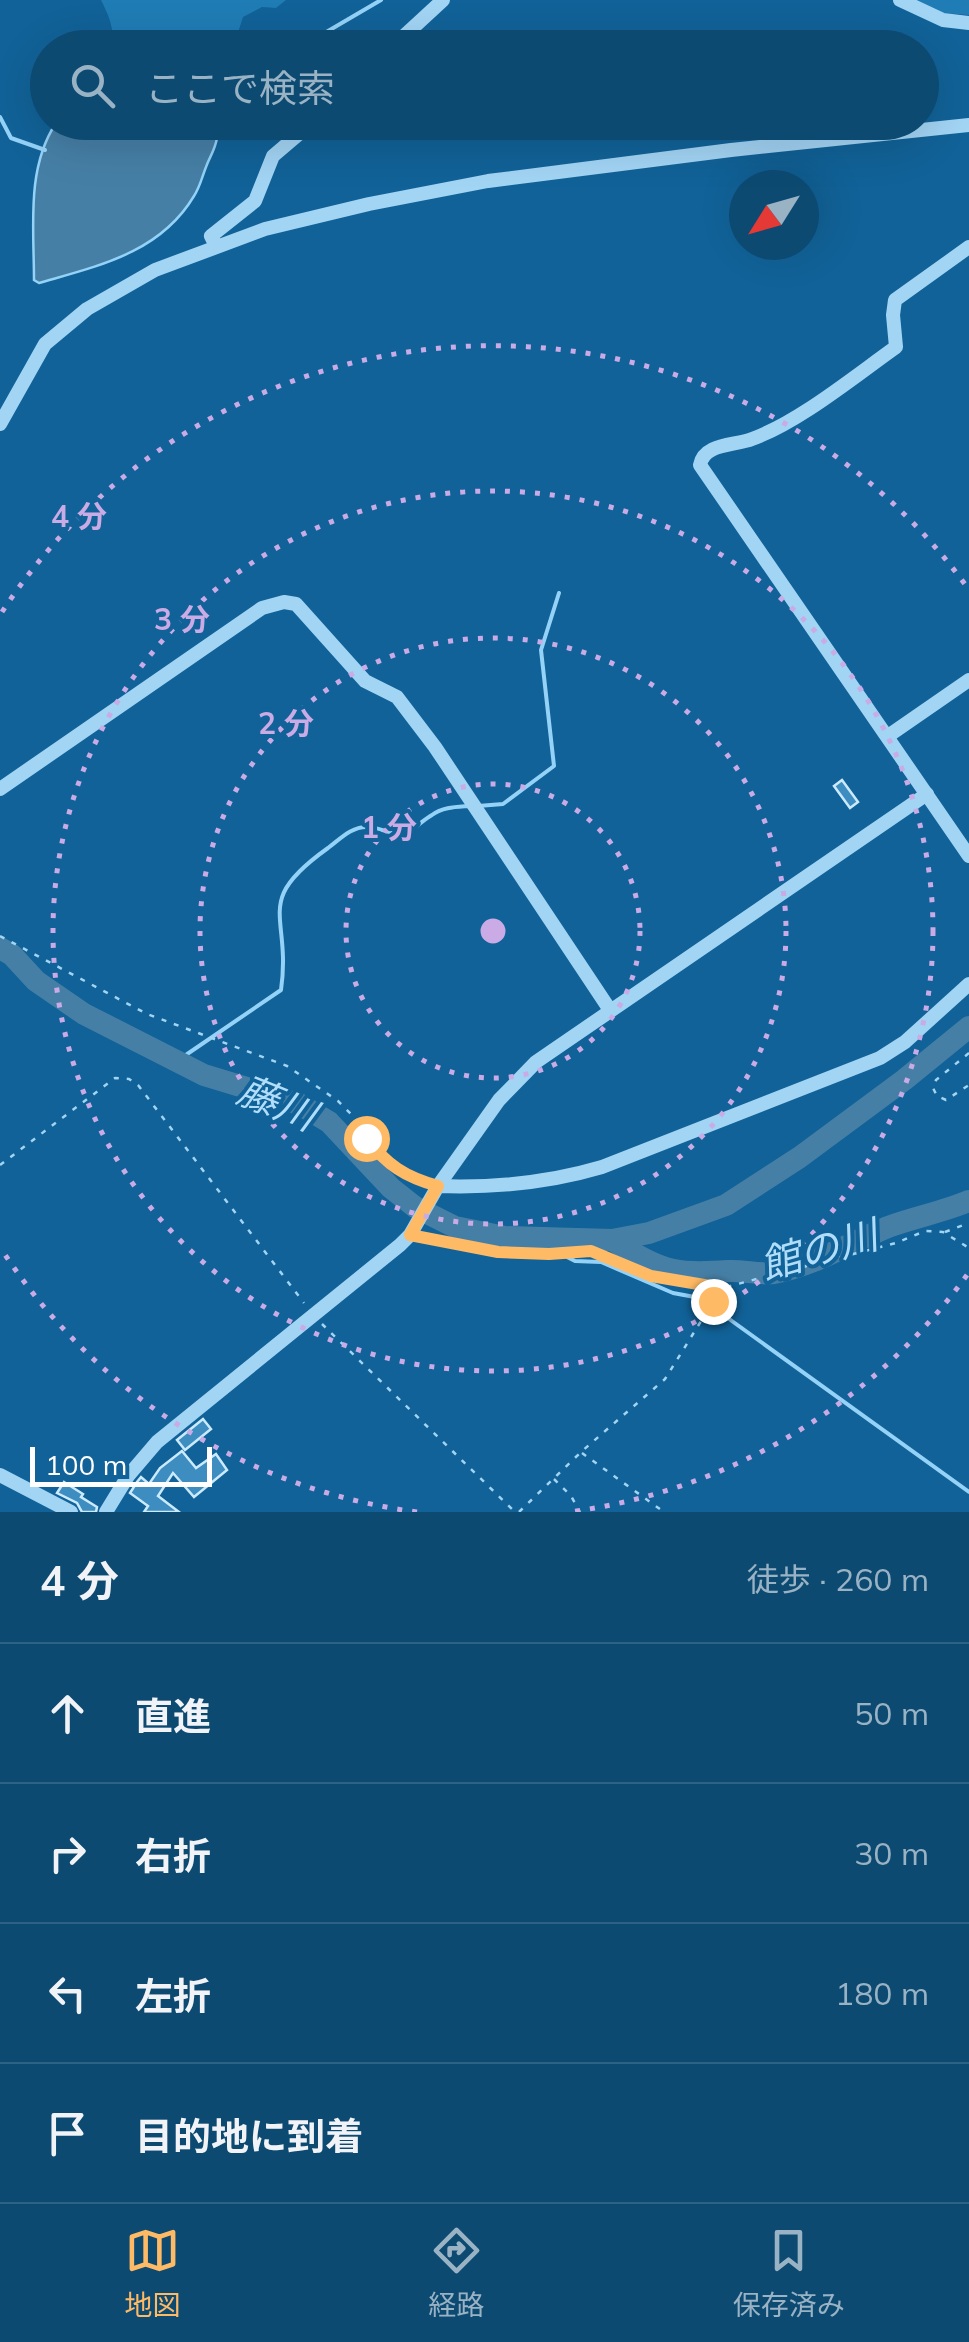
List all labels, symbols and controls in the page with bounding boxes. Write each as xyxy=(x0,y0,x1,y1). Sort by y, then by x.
search box xyxy=(30,30,939,140)
icon: search xyxy=(65,58,120,113)
text: ここで検索 xyxy=(145,64,335,112)
north arrow xyxy=(729,170,819,260)
text: 4 分 xyxy=(51,497,107,535)
text: 3 分 xyxy=(154,600,210,638)
text: 2 分 xyxy=(258,704,314,742)
text: 1 分 xyxy=(361,808,417,846)
centre of rings xyxy=(475,913,511,949)
water label: 藤川 xyxy=(231,1064,328,1142)
route start xyxy=(344,1116,390,1162)
water label: 館の川 xyxy=(754,1207,887,1290)
route end xyxy=(691,1279,737,1325)
scale bar xyxy=(30,1442,212,1486)
text: 100 m xyxy=(45,1447,127,1482)
text: 4 分 xyxy=(40,1554,119,1607)
text: 徒歩 · 260 m xyxy=(747,1559,929,1599)
icon: ahead xyxy=(40,1686,95,1741)
text: 直進 xyxy=(135,1692,211,1740)
text: 50 m xyxy=(854,1693,929,1733)
icon: right xyxy=(40,1826,95,1881)
text: 右折 xyxy=(135,1832,211,1880)
text: 30 m xyxy=(854,1833,929,1873)
icon: left xyxy=(40,1966,95,2021)
text: 左折 xyxy=(135,1972,211,2020)
text: 180 m xyxy=(835,1973,929,2013)
icon: arrive xyxy=(40,2106,95,2161)
text: 目的地に到着 xyxy=(135,2112,363,2160)
tab: 地図 xyxy=(124,2223,180,2323)
tab: 経路 xyxy=(428,2223,485,2323)
tab: 保存済み xyxy=(733,2223,845,2323)

